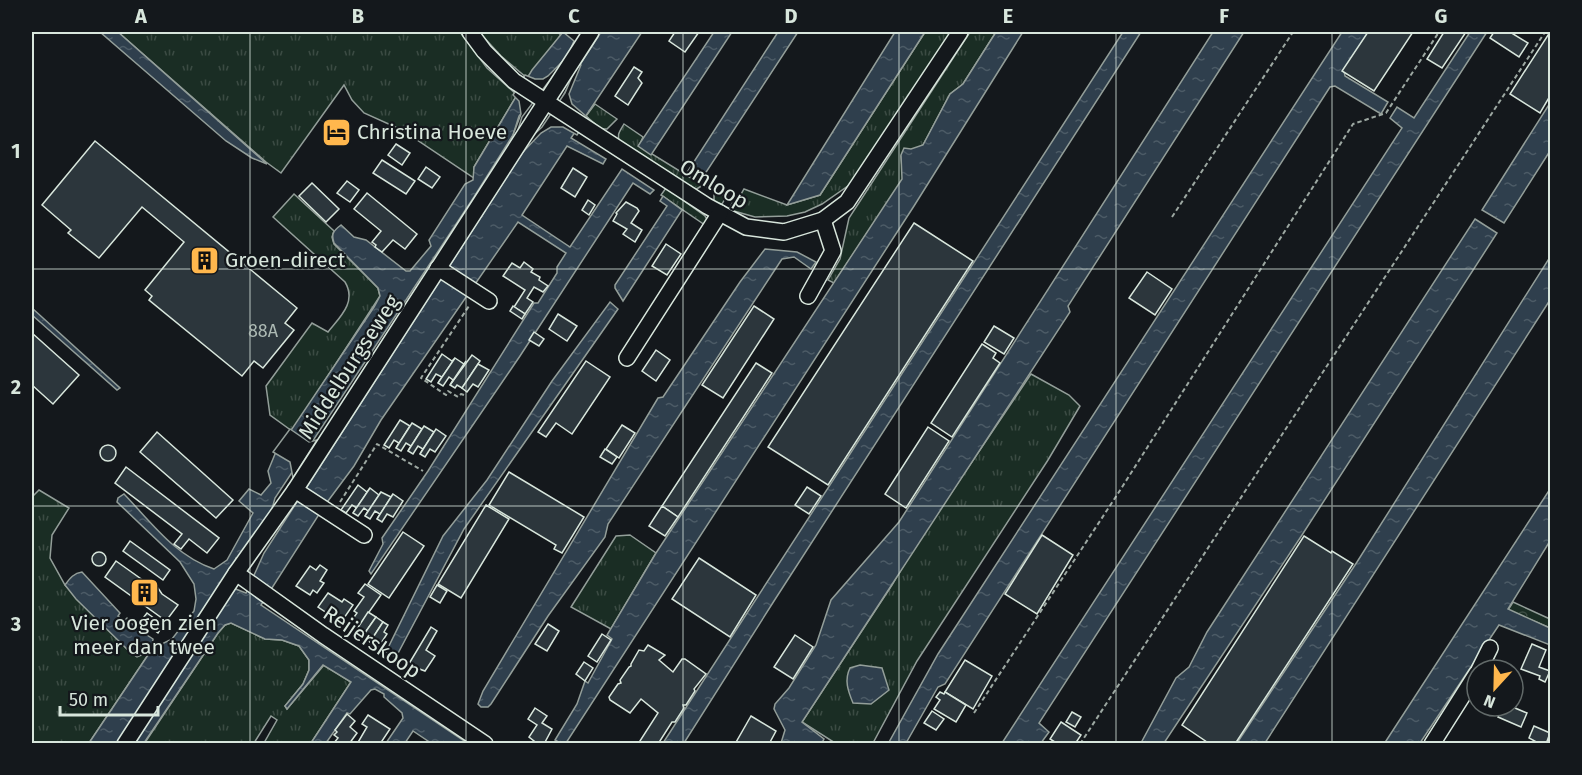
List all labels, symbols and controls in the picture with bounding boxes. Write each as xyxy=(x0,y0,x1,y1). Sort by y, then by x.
text: A xyxy=(134,4,148,28)
text: B xyxy=(352,4,364,28)
text: C xyxy=(568,4,580,28)
text: D xyxy=(784,4,798,28)
text: E xyxy=(1003,4,1013,28)
text: F xyxy=(1219,4,1229,28)
text: G xyxy=(1435,4,1447,28)
hotel icon: Christina Hoeve xyxy=(320,116,352,148)
place label: Christina Hoeve xyxy=(357,119,507,145)
text: 1 xyxy=(11,139,21,163)
street label: Omloop xyxy=(675,153,753,215)
building icon: Groen-direct xyxy=(188,244,220,276)
place label: Groen-direct xyxy=(225,247,346,273)
street label: Middelburgseweg xyxy=(293,290,405,444)
house number: 88A xyxy=(248,320,279,342)
text: 2 xyxy=(11,375,21,399)
building icon: Vier oogen zien meer dan twee xyxy=(128,576,160,608)
street label: Reijerskoop xyxy=(318,600,426,684)
place label: Vier oogen zien meer dan twee xyxy=(71,610,217,660)
text: 3 xyxy=(10,612,21,636)
north arrow xyxy=(1465,658,1525,718)
scale bar xyxy=(60,679,158,717)
text: 50 m xyxy=(69,689,108,711)
text: N xyxy=(1481,691,1498,712)

